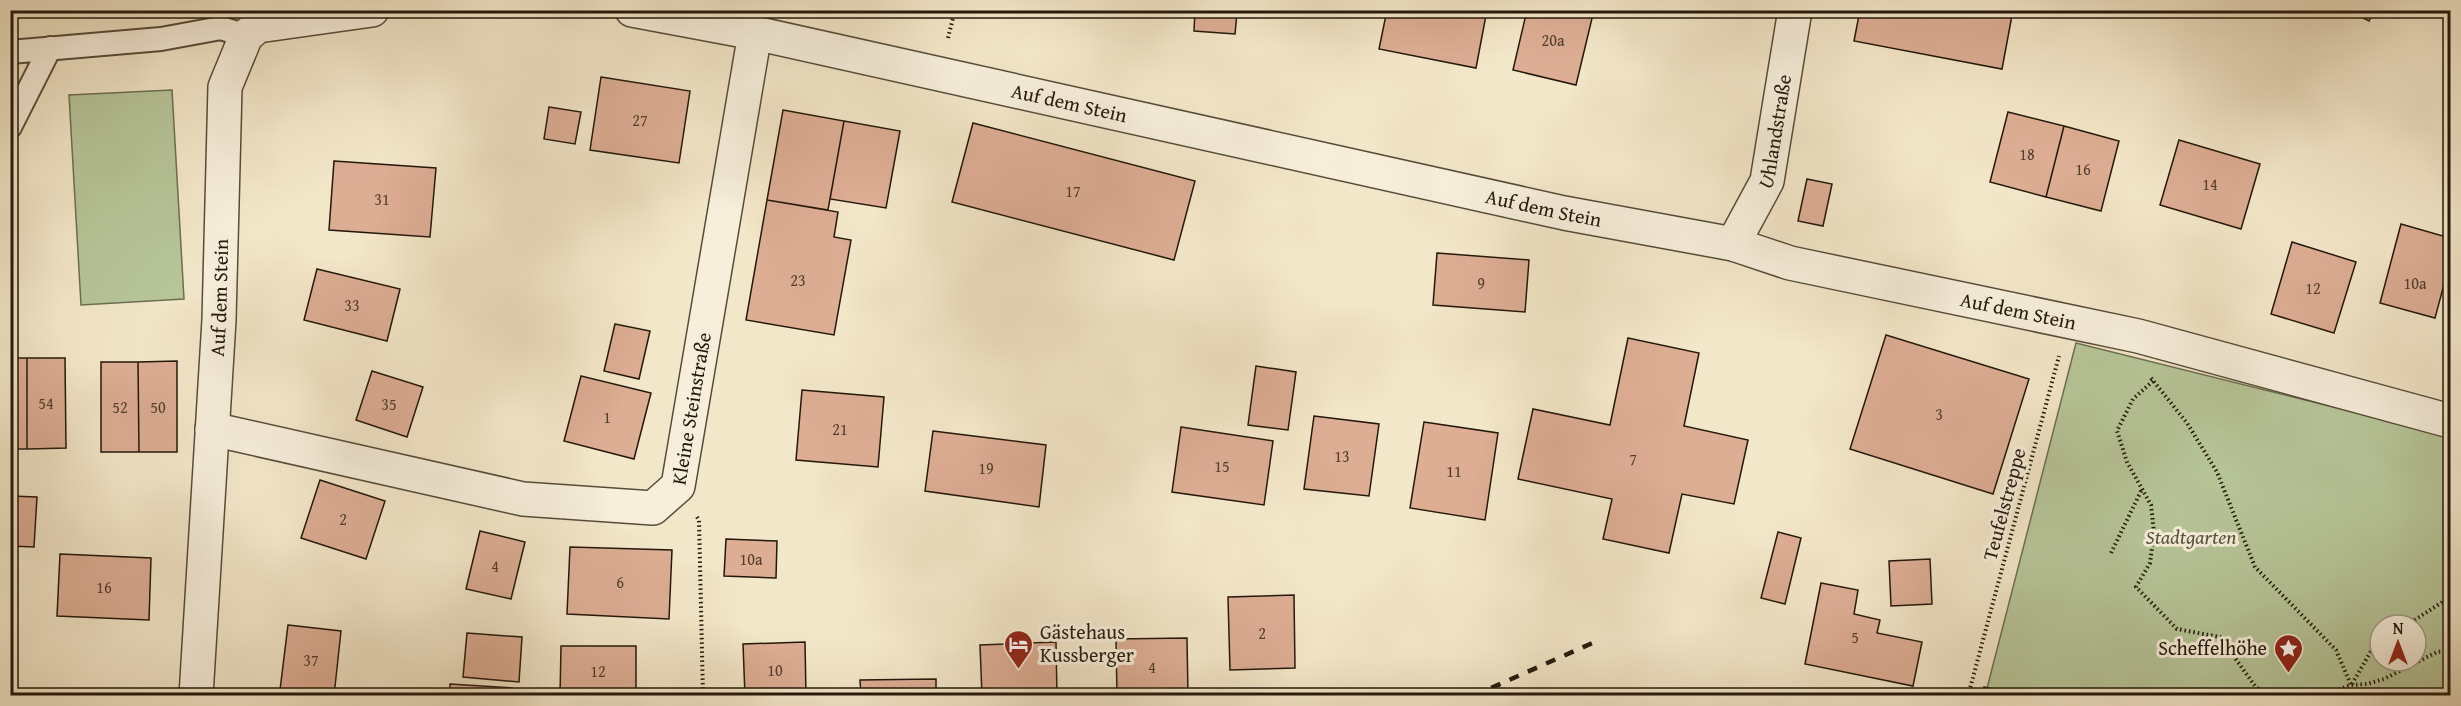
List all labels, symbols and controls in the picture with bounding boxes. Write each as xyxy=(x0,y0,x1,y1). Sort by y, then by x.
house number: 20a xyxy=(1542,28,1565,52)
street label: Uhlandstraße xyxy=(1750,72,1798,194)
street label: Auf dem Stein xyxy=(1009,75,1130,129)
house number: 27 xyxy=(632,108,648,132)
house number: 18 xyxy=(2019,142,2035,166)
house number: 16 xyxy=(2075,157,2091,181)
house number: 14 xyxy=(2202,172,2218,196)
house number: 17 xyxy=(1065,179,1081,203)
street label: Auf dem Stein xyxy=(1483,181,1604,234)
house number: 31 xyxy=(374,187,390,211)
street label: Auf dem Stein xyxy=(202,238,235,357)
house number: 23 xyxy=(790,268,806,292)
house number: 9 xyxy=(1477,271,1485,295)
house number: 10a xyxy=(2404,271,2427,295)
house number: 12 xyxy=(2305,276,2321,300)
street label: Auf dem Stein xyxy=(1958,284,2079,337)
house number: 33 xyxy=(344,293,360,317)
street label: Kleine Steinstraße xyxy=(663,330,718,487)
house number: 54 xyxy=(38,391,54,415)
house number: 35 xyxy=(381,392,397,416)
house number: 52 xyxy=(112,395,128,419)
house number: 50 xyxy=(150,395,166,419)
house number: 3 xyxy=(1935,402,1943,426)
house number: 1 xyxy=(603,405,611,429)
house number: 21 xyxy=(832,417,848,441)
house number: 13 xyxy=(1334,444,1350,468)
street label: Teufelstreppe xyxy=(1975,444,2032,563)
house number: 7 xyxy=(1629,447,1637,471)
house number: 15 xyxy=(1214,454,1230,478)
house number: 19 xyxy=(978,456,994,480)
house number: 11 xyxy=(1446,459,1462,483)
house number: 2 xyxy=(339,507,347,531)
park label: Stadtgarten xyxy=(2146,522,2236,551)
house number: 10a xyxy=(740,547,763,571)
house number: 4 xyxy=(491,554,499,578)
house number: 6 xyxy=(616,570,624,594)
house number: 16 xyxy=(96,575,112,599)
north arrow xyxy=(2368,613,2428,673)
text: N xyxy=(2393,616,2404,640)
place label: Gästehaus Kussberger xyxy=(1040,617,1134,669)
house number: 2 xyxy=(1258,621,1266,645)
house number: 5 xyxy=(1851,625,1859,649)
hotel icon: Gästehaus Kussberger xyxy=(1003,628,1035,670)
place icon: Scheffelhöhe xyxy=(2272,632,2304,674)
place label: Scheffelhöhe xyxy=(2158,633,2267,662)
house number: 37 xyxy=(303,648,319,672)
house number: 4 xyxy=(1148,655,1156,679)
house number: 10 xyxy=(767,658,783,682)
house number: 12 xyxy=(590,659,606,683)

